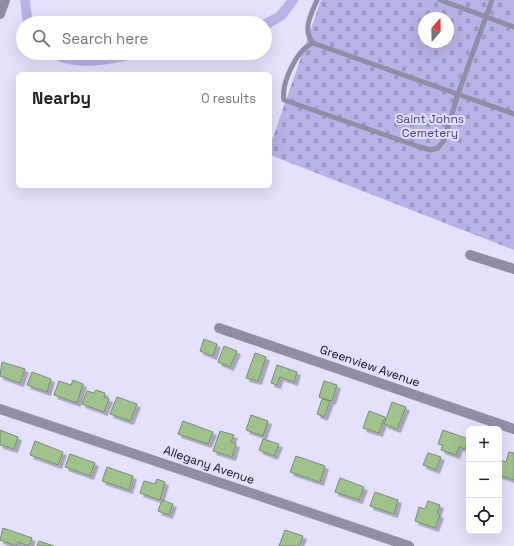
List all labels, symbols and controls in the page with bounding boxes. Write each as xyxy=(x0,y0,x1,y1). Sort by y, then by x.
north arrow xyxy=(418,12,454,48)
search box xyxy=(16,16,272,60)
icon: search xyxy=(30,27,52,49)
text: Search here xyxy=(62,29,148,48)
text: Nearby xyxy=(32,87,91,109)
text: 0 results xyxy=(201,90,256,107)
park label: Saint Johns Cemetery xyxy=(396,111,464,141)
street label: Greenview Avenue xyxy=(318,341,422,391)
map controls xyxy=(466,426,502,534)
button: + xyxy=(466,426,502,462)
street label: Allegany Avenue xyxy=(161,442,257,488)
button: − xyxy=(466,462,502,498)
button: locate xyxy=(466,498,502,534)

